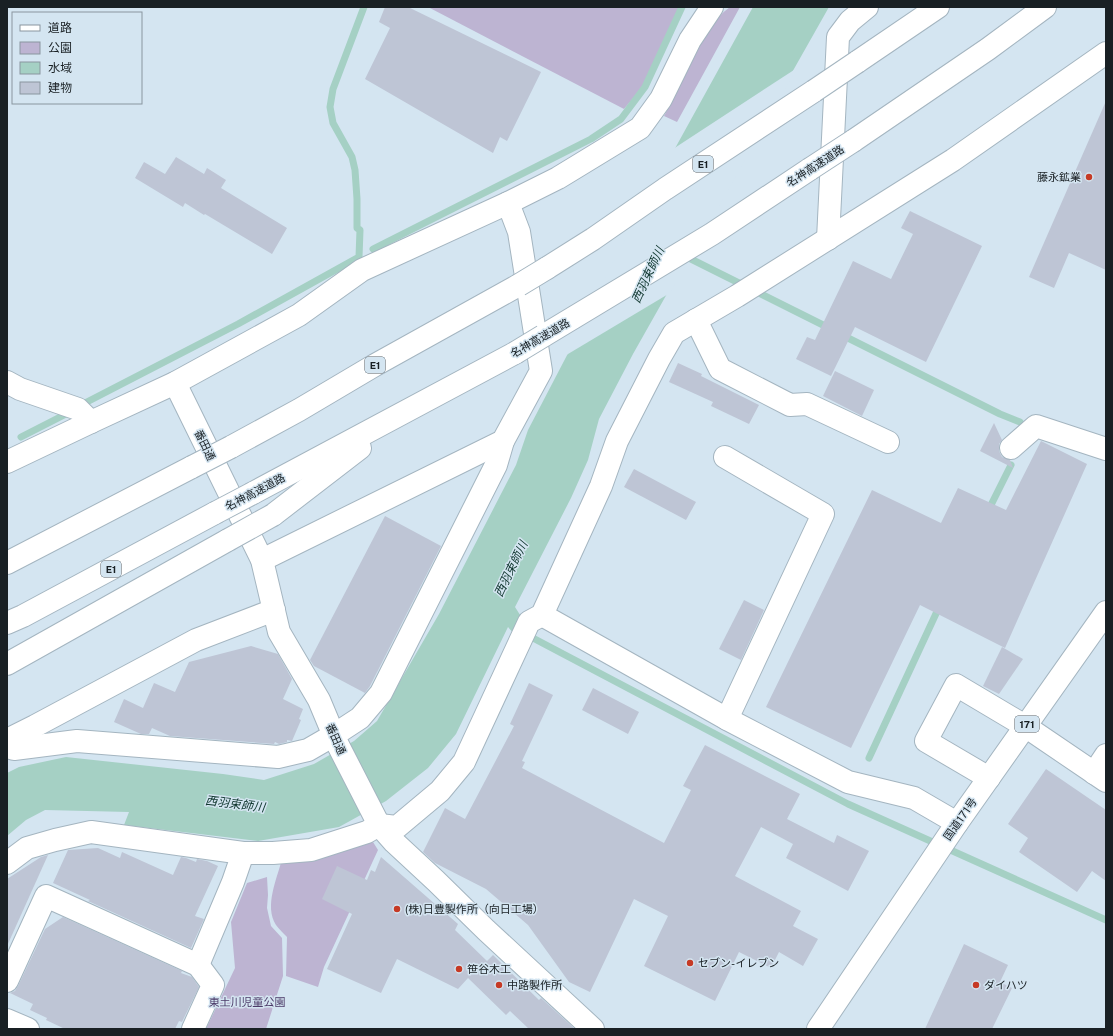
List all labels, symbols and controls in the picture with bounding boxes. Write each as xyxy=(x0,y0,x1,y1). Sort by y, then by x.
legend xyxy=(12,12,142,104)
text: 道路 xyxy=(48,21,72,35)
text: 公園 xyxy=(48,41,72,55)
text: 水域 xyxy=(48,61,72,75)
text: 建物 xyxy=(48,81,72,95)
street label: 名神高速道路 xyxy=(784,143,846,189)
road number: E1 xyxy=(693,156,713,172)
place label: 藤永鉱業 xyxy=(1037,171,1081,183)
marker: 藤永鉱業 xyxy=(1084,172,1094,182)
water label: 西羽束師川 xyxy=(629,243,668,305)
street label: 名神高速道路 xyxy=(508,316,572,360)
road number: E1 xyxy=(365,357,385,373)
street label: 番田通 xyxy=(192,428,218,462)
street label: 名神高速道路 xyxy=(223,471,287,513)
water label: 西羽束師川 xyxy=(492,537,531,599)
road number: E1 xyxy=(101,561,121,577)
road number: 171 xyxy=(1015,716,1039,732)
street label: 番田通 xyxy=(324,721,348,757)
water label: 西羽束師川 xyxy=(204,793,268,815)
street label: 国道171号 xyxy=(941,796,979,842)
place label: (株)日豊製作所（向日工場） xyxy=(405,903,544,915)
marker: (株)日豊製作所（向日工場） xyxy=(392,904,402,914)
place label: セブン-イレブン xyxy=(698,957,779,969)
marker: セブン-イレブン xyxy=(685,958,695,968)
place label: 笹谷木工 xyxy=(467,963,511,975)
marker: 笹谷木工 xyxy=(454,964,464,974)
place label: 中路製作所 xyxy=(507,979,563,991)
place label: ダイハツ xyxy=(984,979,1028,991)
marker: 中路製作所 xyxy=(494,980,504,990)
marker: ダイハツ xyxy=(971,980,981,990)
park label: 東土川児童公園 xyxy=(209,996,286,1008)

